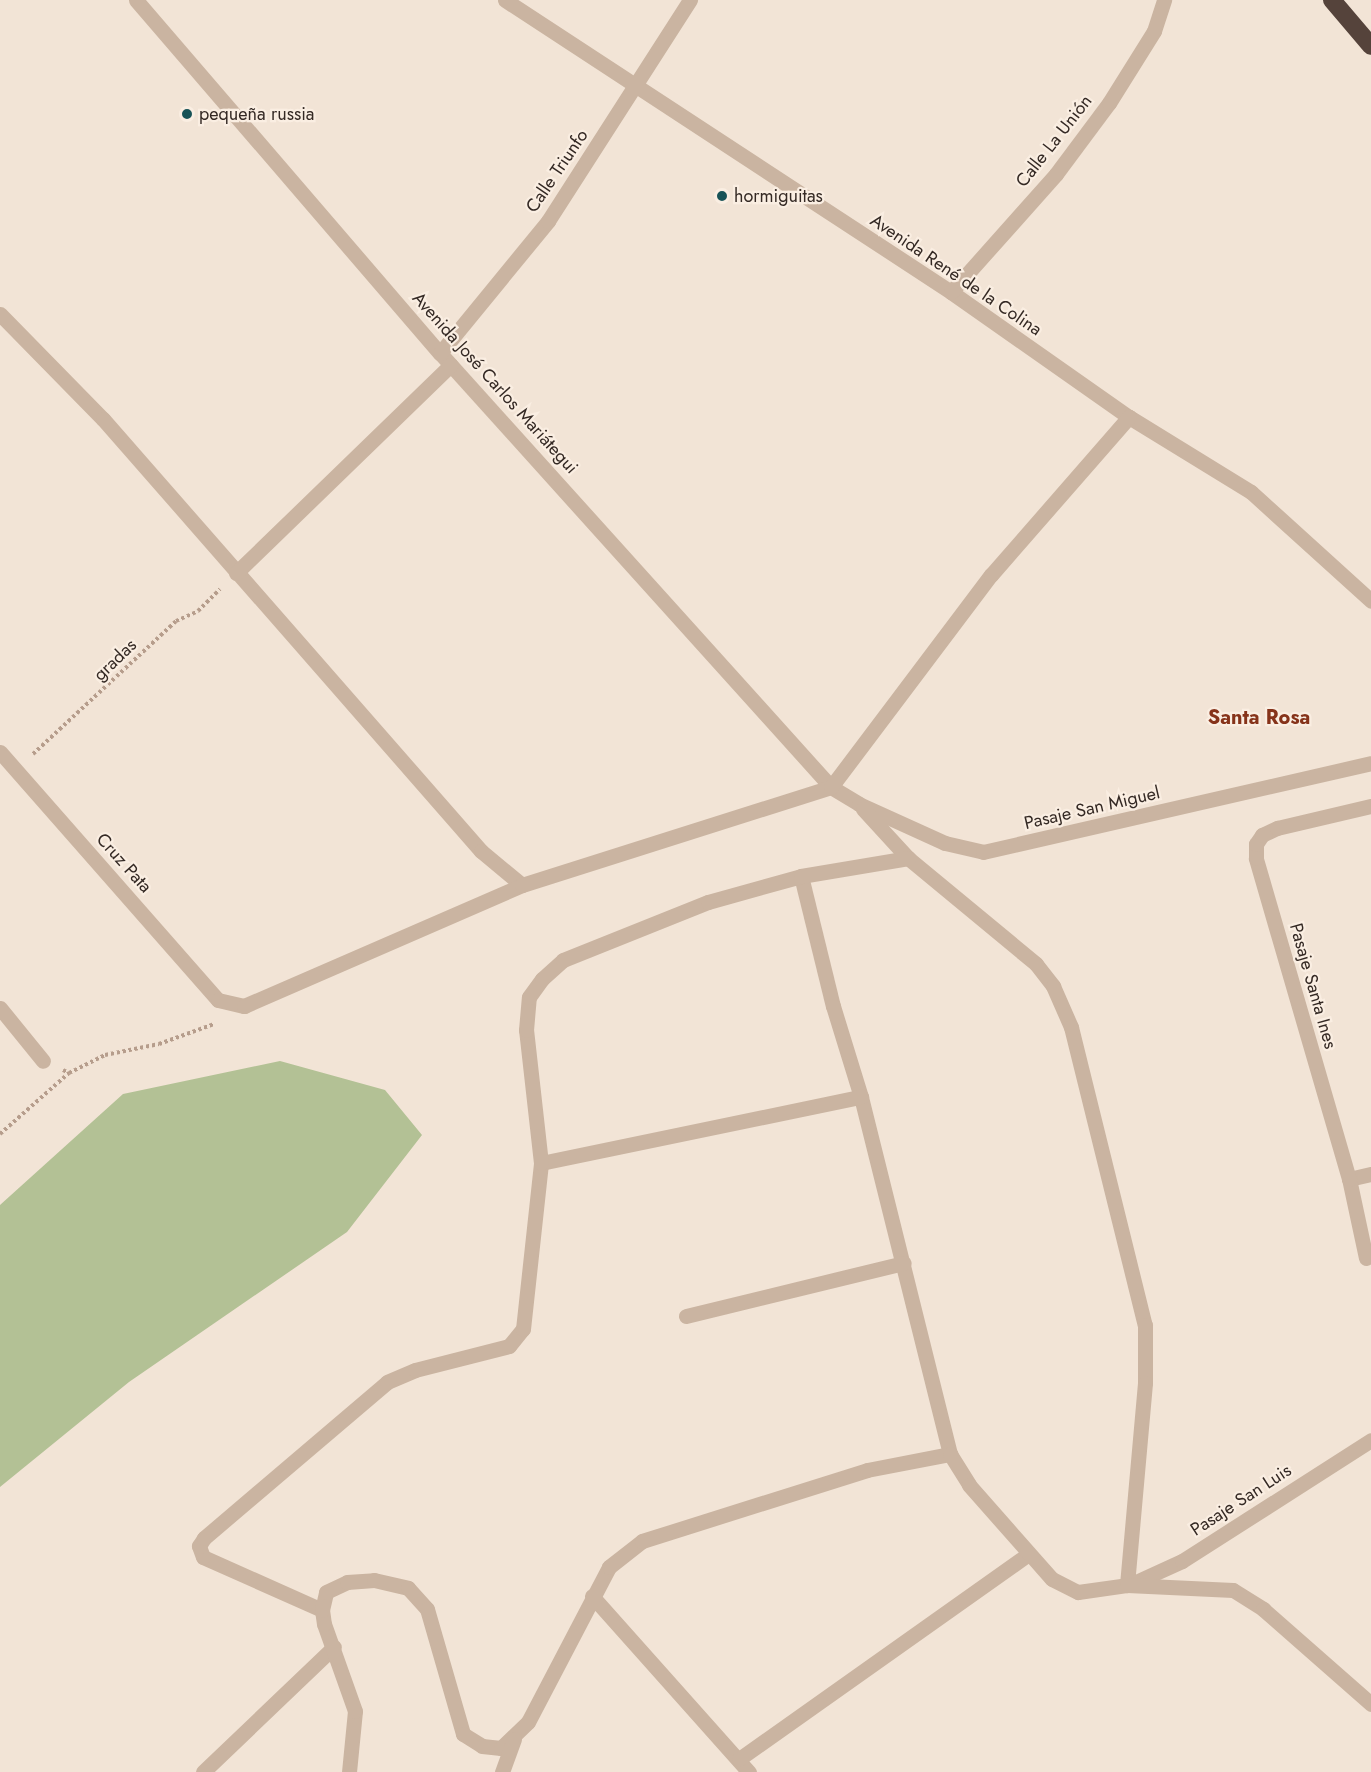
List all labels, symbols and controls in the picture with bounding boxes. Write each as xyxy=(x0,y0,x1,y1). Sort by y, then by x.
street label: Calle La Unión xyxy=(1011,91,1097,191)
place label: pequeña russia xyxy=(199,103,314,125)
marker: pequeña russia xyxy=(180,107,194,121)
street label: Calle Triunfo xyxy=(521,125,593,217)
place label: hormiguitas xyxy=(734,185,823,207)
marker: hormiguitas xyxy=(715,189,729,203)
street label: Avenida René de la Colina xyxy=(866,210,1046,340)
street label: Avenida José Carlos Mariátegui xyxy=(408,288,582,478)
street label: gradas xyxy=(89,634,141,686)
district label: Santa Rosa xyxy=(1208,705,1310,729)
street label: Pasaje San Miguel xyxy=(1022,782,1162,834)
street label: Cruz Pata xyxy=(92,829,156,897)
street label: Pasaje Santa Ines xyxy=(1285,921,1341,1051)
street label: Pasaje San Luis xyxy=(1187,1459,1295,1541)

